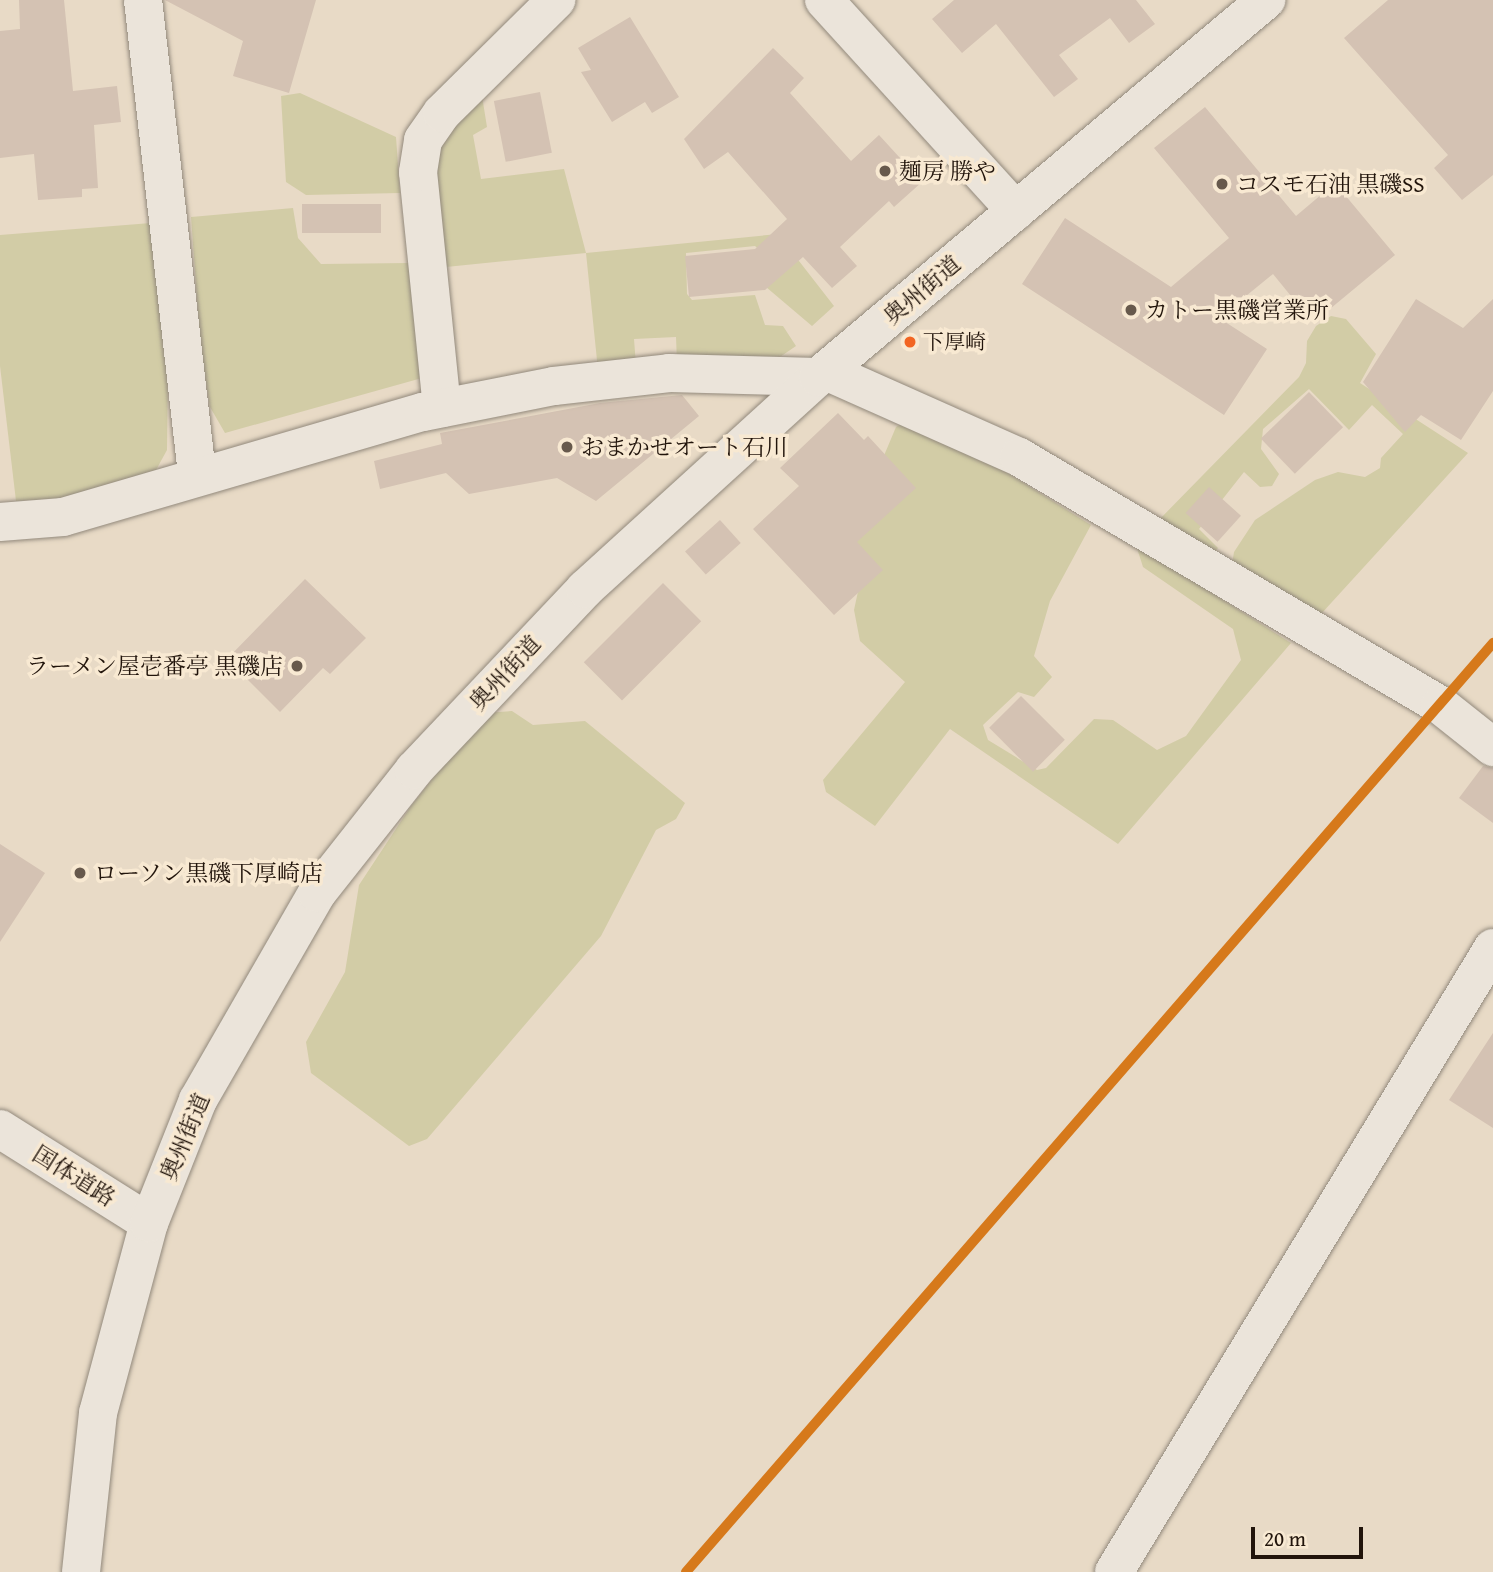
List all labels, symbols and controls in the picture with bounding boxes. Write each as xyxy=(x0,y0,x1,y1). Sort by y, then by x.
place label: 麺房 勝や xyxy=(899,157,996,185)
marker: 麺房 勝や xyxy=(877,163,893,179)
place label: コスモ石油 黒磯SS xyxy=(1236,170,1425,198)
marker: コスモ石油 黒磯SS xyxy=(1214,176,1230,192)
street label: 奥州街道 xyxy=(878,250,966,330)
place label: カトー黒磯営業所 xyxy=(1145,296,1329,324)
marker: カトー黒磯営業所 xyxy=(1123,302,1139,318)
place label: 下厚崎 xyxy=(923,329,986,355)
marker: 下厚崎 xyxy=(903,335,917,349)
place label: おまかせオート石川 xyxy=(581,433,788,461)
marker: おまかせオート石川 xyxy=(559,439,575,455)
street label: 奥州街道 xyxy=(464,630,546,716)
place label: ラーメン屋壱番亭 黒磯店 xyxy=(25,652,283,680)
marker: ラーメン屋壱番亭 黒磯店 xyxy=(289,658,305,674)
place label: ローソン黒磯下厚崎店 xyxy=(94,859,324,887)
marker: ローソン黒磯下厚崎店 xyxy=(72,865,88,881)
street label: 奥州街道 xyxy=(154,1089,216,1185)
street label: 国体道路 xyxy=(28,1140,120,1212)
scale bar xyxy=(1255,1512,1367,1556)
text: 20 m xyxy=(1264,1523,1306,1554)

